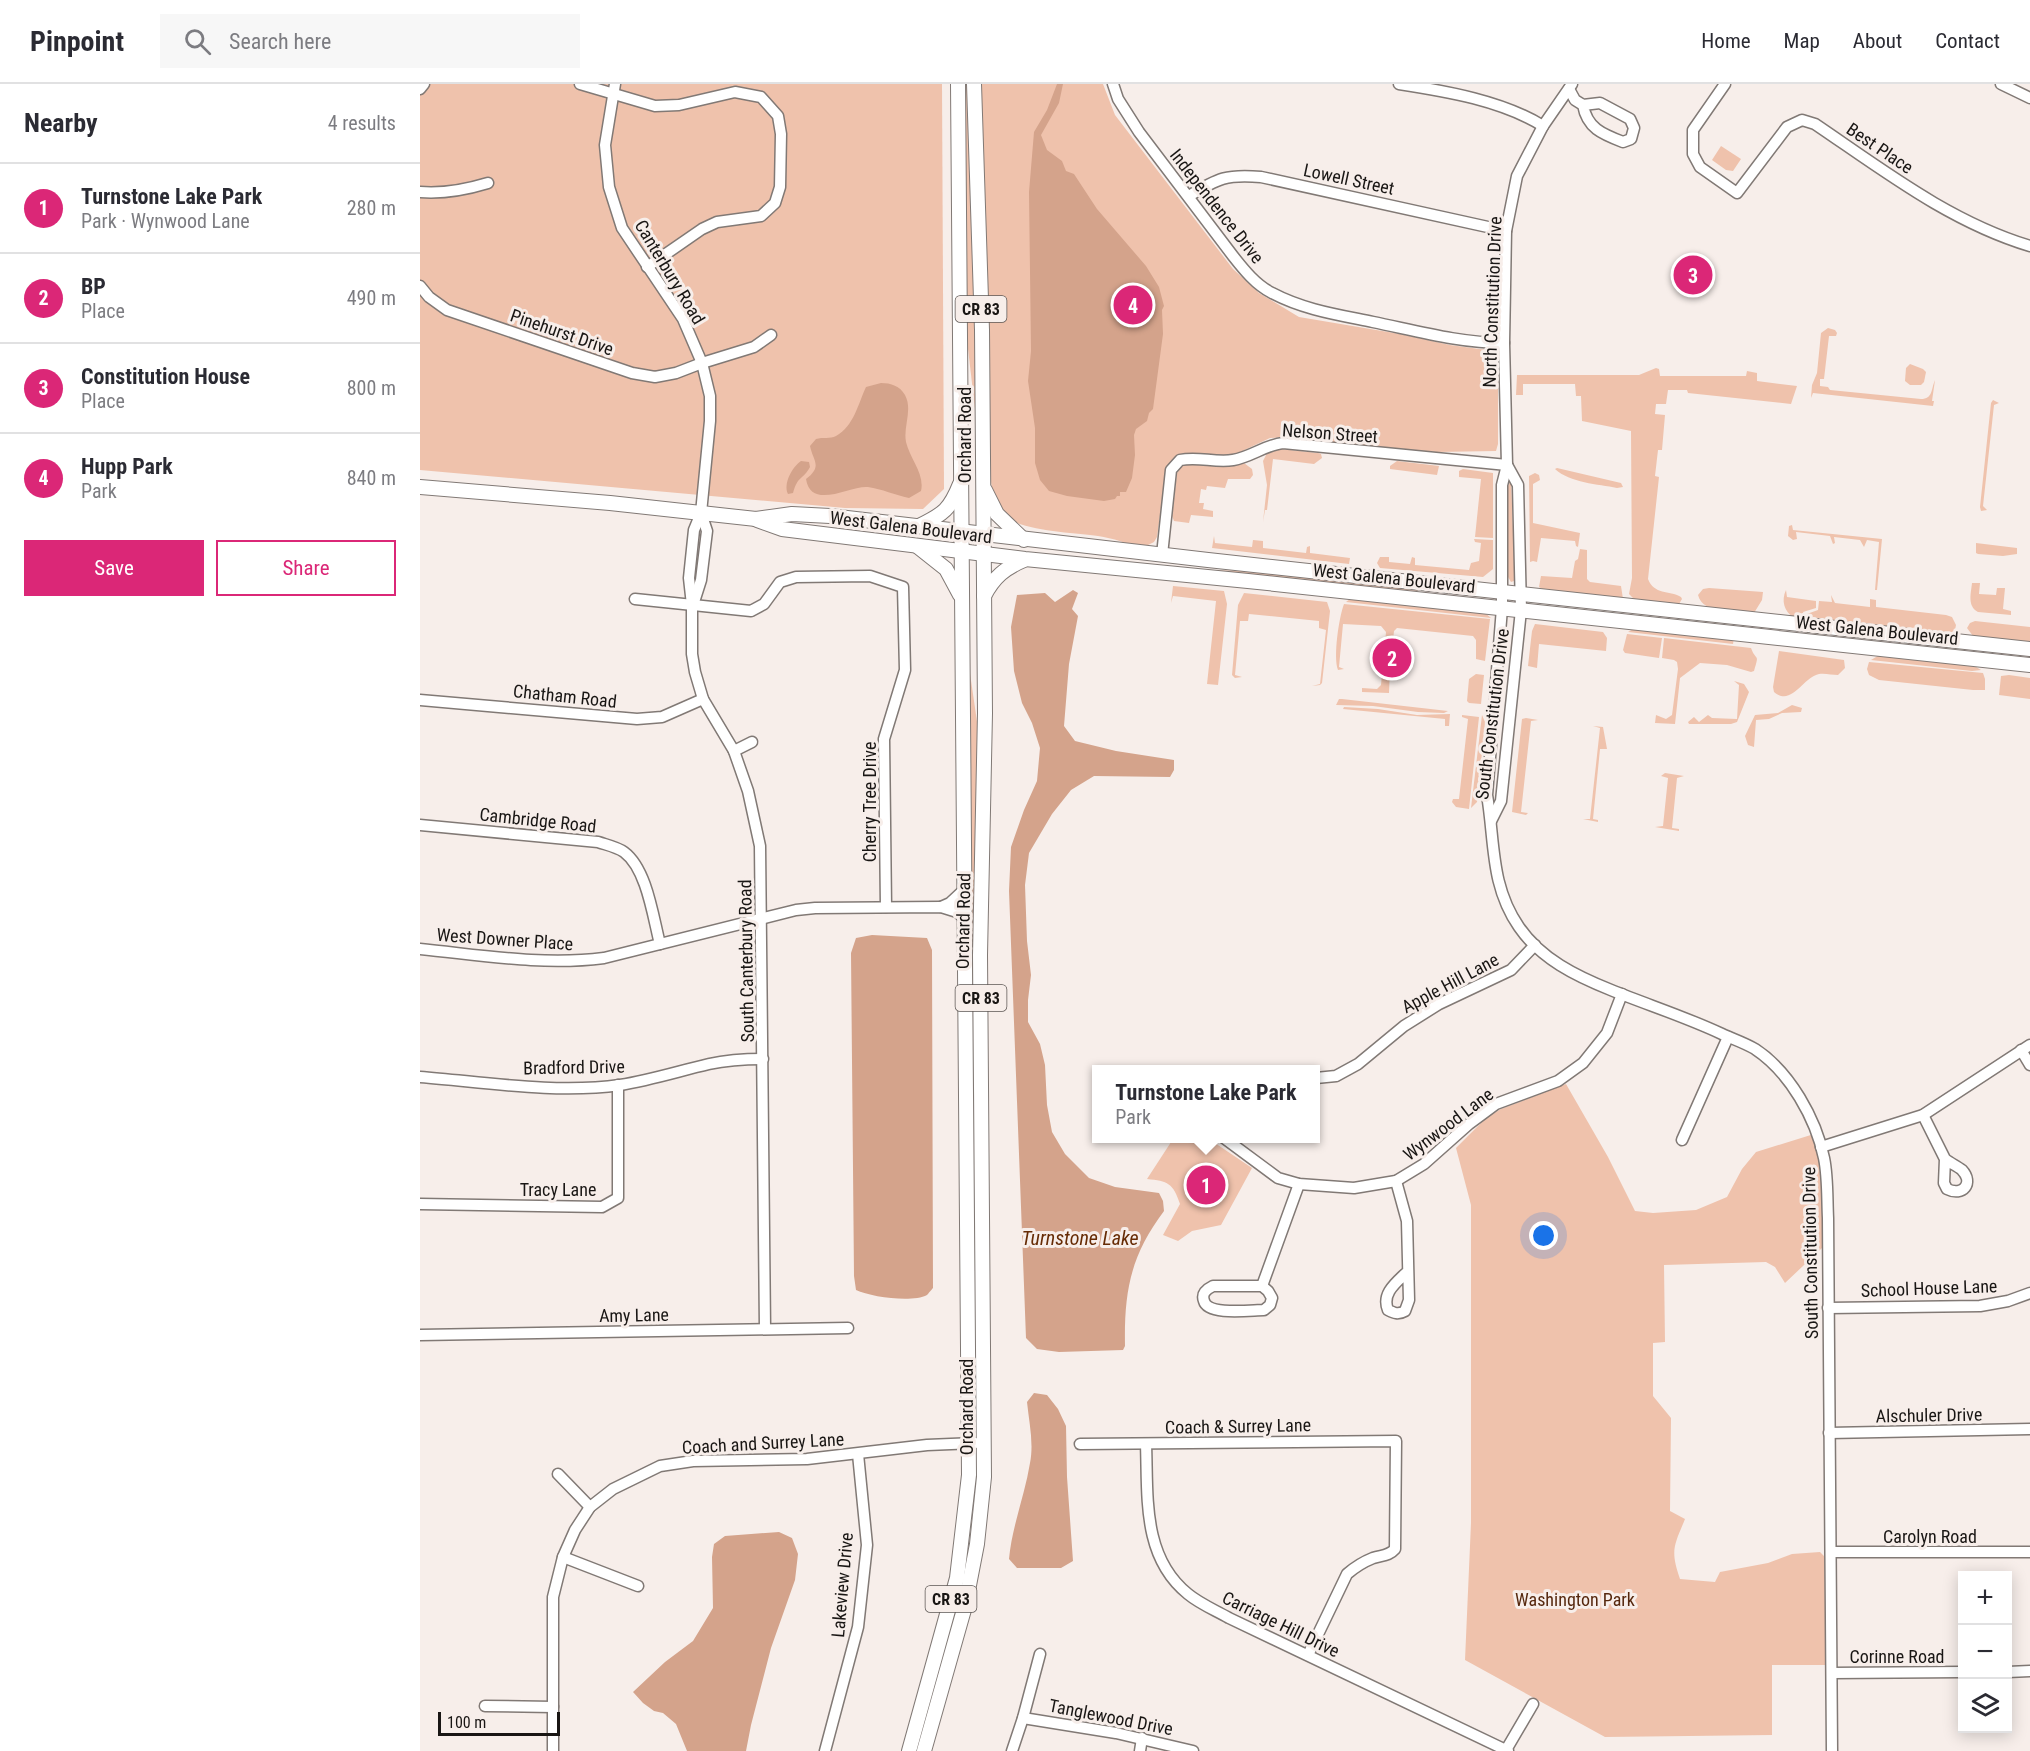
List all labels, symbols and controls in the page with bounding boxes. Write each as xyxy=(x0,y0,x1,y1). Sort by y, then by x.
search box xyxy=(160,14,580,68)
text: Pinpoint xyxy=(30,25,124,58)
icon: search xyxy=(181,25,214,58)
text: Search here xyxy=(229,29,331,54)
text: Home xyxy=(1701,29,1751,53)
text: Map xyxy=(1784,29,1820,53)
text: About xyxy=(1853,29,1902,53)
text: Contact xyxy=(1935,29,2000,53)
text: Nearby xyxy=(24,108,98,138)
text: 4 results xyxy=(328,111,396,135)
street label: Best Place xyxy=(1843,118,1917,178)
street label: Independence Drive xyxy=(1166,145,1268,267)
street label: Lowell Street xyxy=(1302,159,1396,199)
text: Turnstone Lake Park xyxy=(81,184,262,209)
text: 1 xyxy=(38,196,49,220)
text: 280 m xyxy=(347,196,396,220)
text: Park · Wynwood Lane xyxy=(81,209,250,233)
street label: Canterbury Road xyxy=(631,216,709,328)
street label: North Constitution Drive xyxy=(1479,216,1505,388)
pin: 3 xyxy=(1674,252,1712,297)
text: BP xyxy=(81,274,106,299)
pin: 4 xyxy=(1114,282,1152,328)
text: 2 xyxy=(38,286,49,310)
text: 490 m xyxy=(347,286,396,310)
road number: CR 83 xyxy=(956,296,1006,322)
text: Place xyxy=(81,299,125,323)
street label: Pinehurst Drive xyxy=(508,305,616,359)
text: Constitution House xyxy=(81,364,250,389)
text: 3 xyxy=(38,376,49,400)
text: 800 m xyxy=(347,376,396,400)
street label: Orchard Road xyxy=(954,387,975,483)
text: Place xyxy=(81,389,125,413)
street label: Nelson Street xyxy=(1281,419,1379,447)
text: Hupp Park xyxy=(81,454,173,479)
text: 4 xyxy=(38,466,49,490)
text: 840 m xyxy=(347,466,396,490)
text: Park xyxy=(81,479,117,503)
street label: West Galena Boulevard xyxy=(829,507,993,547)
button: Save xyxy=(24,540,204,596)
button: Share xyxy=(216,540,396,596)
street label: West Galena Boulevard xyxy=(1312,559,1476,597)
street label: West Galena Boulevard xyxy=(1795,611,1959,649)
street label: South Constitution Drive xyxy=(1471,627,1513,801)
pin: 2 xyxy=(1372,636,1412,680)
street label: Chatham Road xyxy=(512,680,618,712)
street label: Cherry Tree Drive xyxy=(859,742,880,862)
street label: Cambridge Road xyxy=(479,803,597,837)
street label: Orchard Road xyxy=(952,873,974,969)
street label: South Canterbury Road xyxy=(734,879,758,1043)
street label: West Downer Place xyxy=(436,924,574,954)
street label: Apple Hill Lane xyxy=(1398,949,1502,1017)
road number: CR 83 xyxy=(956,985,1006,1011)
street label: Bradford Drive xyxy=(523,1056,625,1078)
popup xyxy=(1092,1065,1320,1143)
text: Turnstone Lake Park xyxy=(1115,1080,1297,1105)
street label: Wynwood Lane xyxy=(1399,1083,1497,1165)
text: Park xyxy=(1115,1105,1151,1129)
pin: 1 xyxy=(1186,1162,1226,1208)
street label: South Constitution Drive xyxy=(1798,1167,1822,1339)
street label: Tracy Lane xyxy=(520,1179,596,1200)
your location xyxy=(1529,1221,1558,1250)
water label: Turnstone Lake xyxy=(1021,1226,1139,1250)
street label: School House Lane xyxy=(1860,1275,1998,1301)
street label: Amy Lane xyxy=(599,1304,669,1326)
street label: Orchard Road xyxy=(956,1359,977,1455)
street label: Alschuler Drive xyxy=(1876,1404,1982,1426)
street label: Coach & Surrey Lane xyxy=(1165,1414,1311,1438)
street label: Coach and Surrey Lane xyxy=(681,1428,845,1458)
street label: Carolyn Road xyxy=(1883,1526,1977,1547)
street label: Lakeview Drive xyxy=(827,1532,857,1638)
map controls xyxy=(1958,1571,2012,1733)
button: + xyxy=(1958,1571,2012,1625)
road number: CR 83 xyxy=(926,1586,976,1612)
street label: Carriage Hill Drive xyxy=(1219,1587,1343,1661)
park label: Washington Park xyxy=(1515,1589,1635,1610)
button: − xyxy=(1958,1625,2012,1679)
street label: Corinne Road xyxy=(1849,1646,1945,1667)
button: layers xyxy=(1958,1679,2012,1733)
street label: Tanglewood Drive xyxy=(1047,1695,1175,1739)
scale bar xyxy=(438,1709,560,1736)
text: 100 m xyxy=(447,1713,486,1732)

